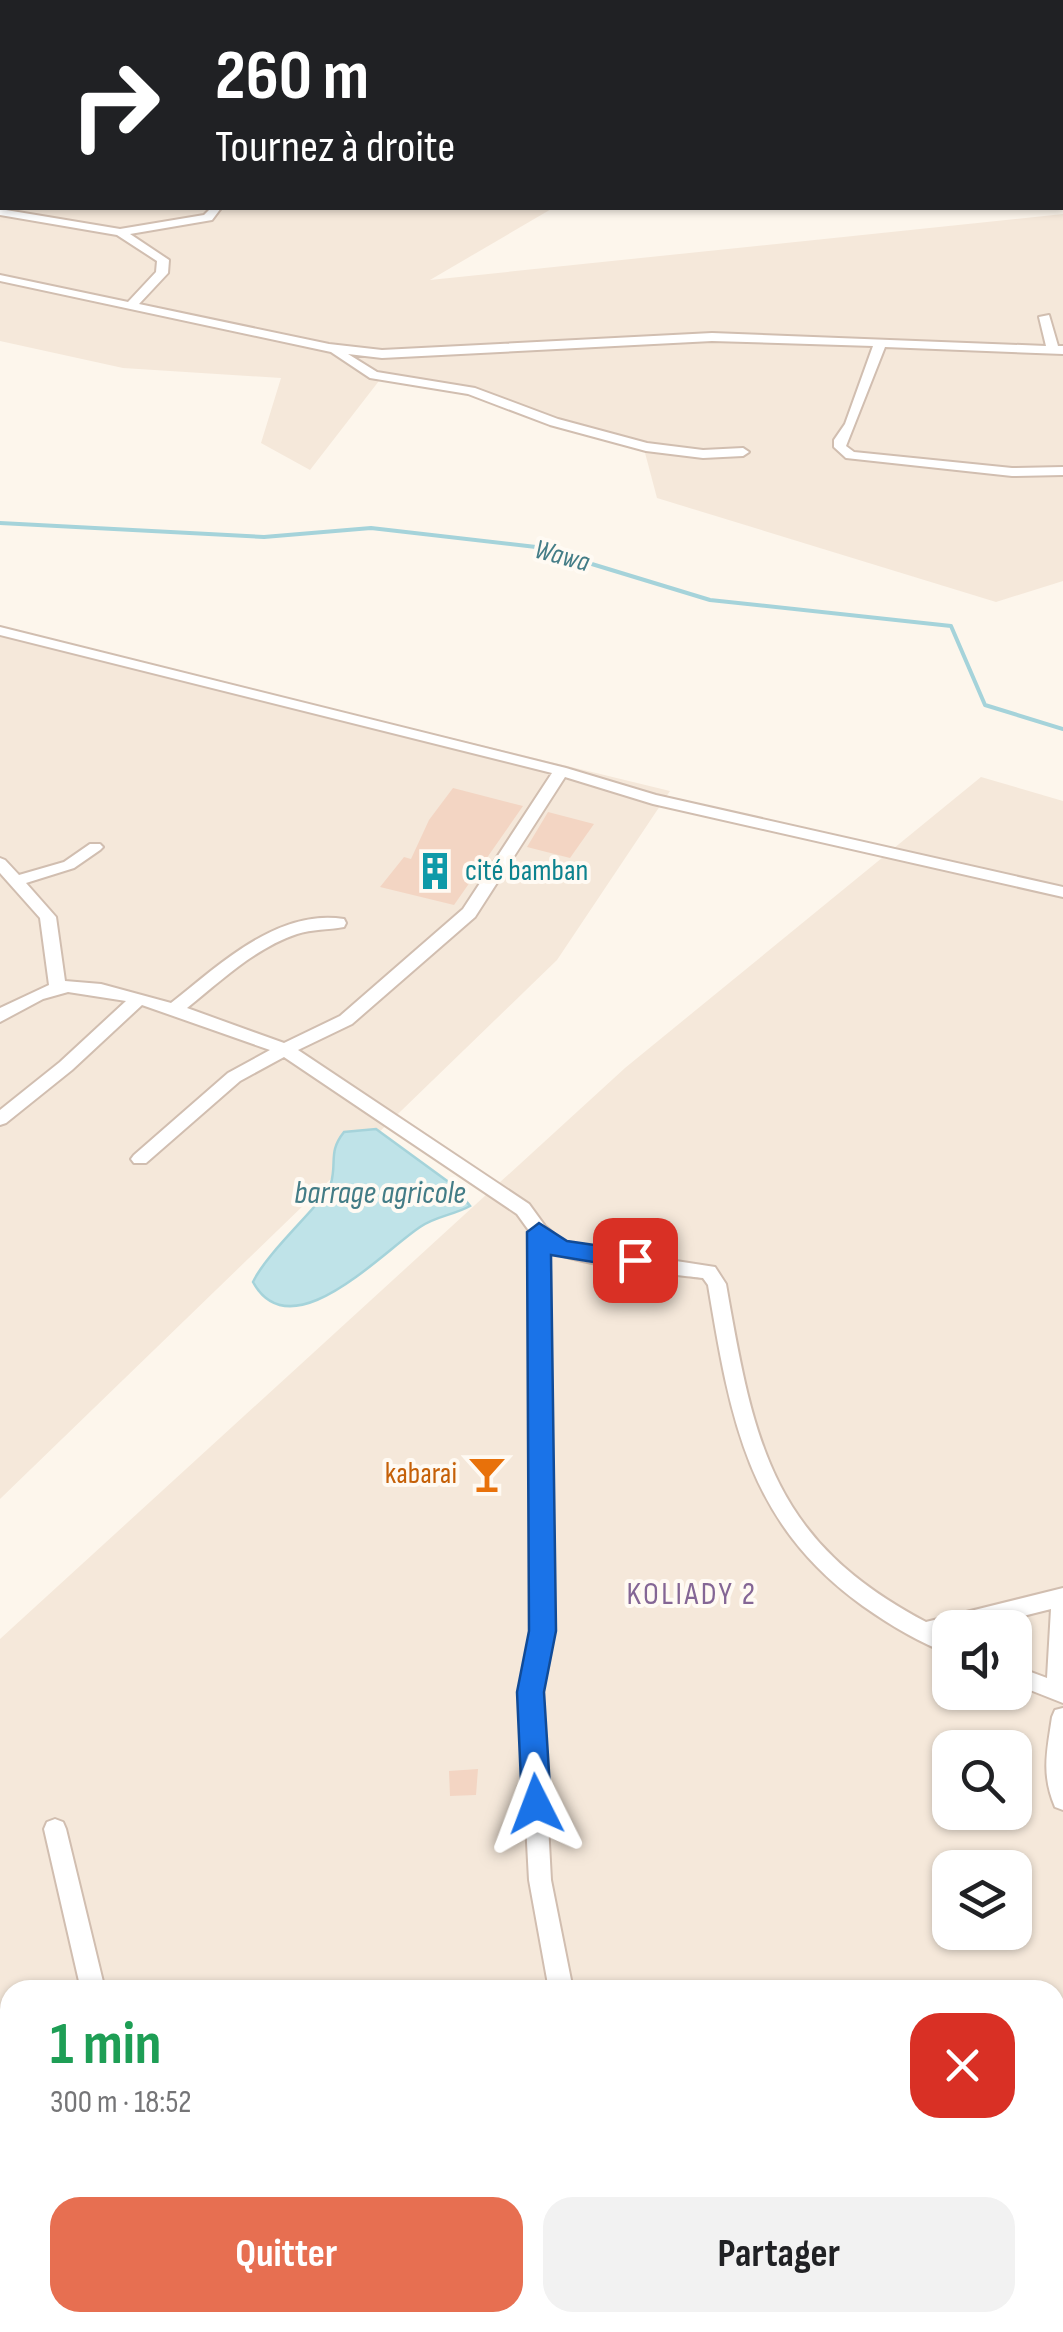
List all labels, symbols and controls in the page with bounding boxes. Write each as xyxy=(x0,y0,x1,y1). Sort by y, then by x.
text: 260 m xyxy=(215,35,369,119)
icon: right xyxy=(50,40,180,170)
text: Tournez à droite xyxy=(215,120,455,175)
water label: Wawa xyxy=(531,533,594,579)
building icon: cité bamban xyxy=(414,850,456,892)
place label: cité bamban xyxy=(465,853,588,889)
water label: barrage agricole xyxy=(294,1174,466,1213)
pin xyxy=(593,1218,678,1303)
icon: arrive xyxy=(608,1233,663,1288)
bar icon: kabarai xyxy=(466,1453,508,1495)
place label: kabarai xyxy=(385,1456,457,1492)
district label: KOLIADY 2 xyxy=(626,1575,758,1614)
map controls xyxy=(932,1610,1032,1950)
button: sound xyxy=(932,1610,1032,1710)
button: search xyxy=(932,1730,1032,1830)
position arrow xyxy=(484,1752,588,1856)
button: layers xyxy=(932,1850,1032,1950)
text: 1 min xyxy=(50,2009,162,2081)
button: close xyxy=(910,2013,1015,2118)
text: 300 m · 18:52 xyxy=(50,2083,191,2122)
button: Quitter xyxy=(50,2197,523,2312)
button: Partager xyxy=(543,2197,1015,2312)

